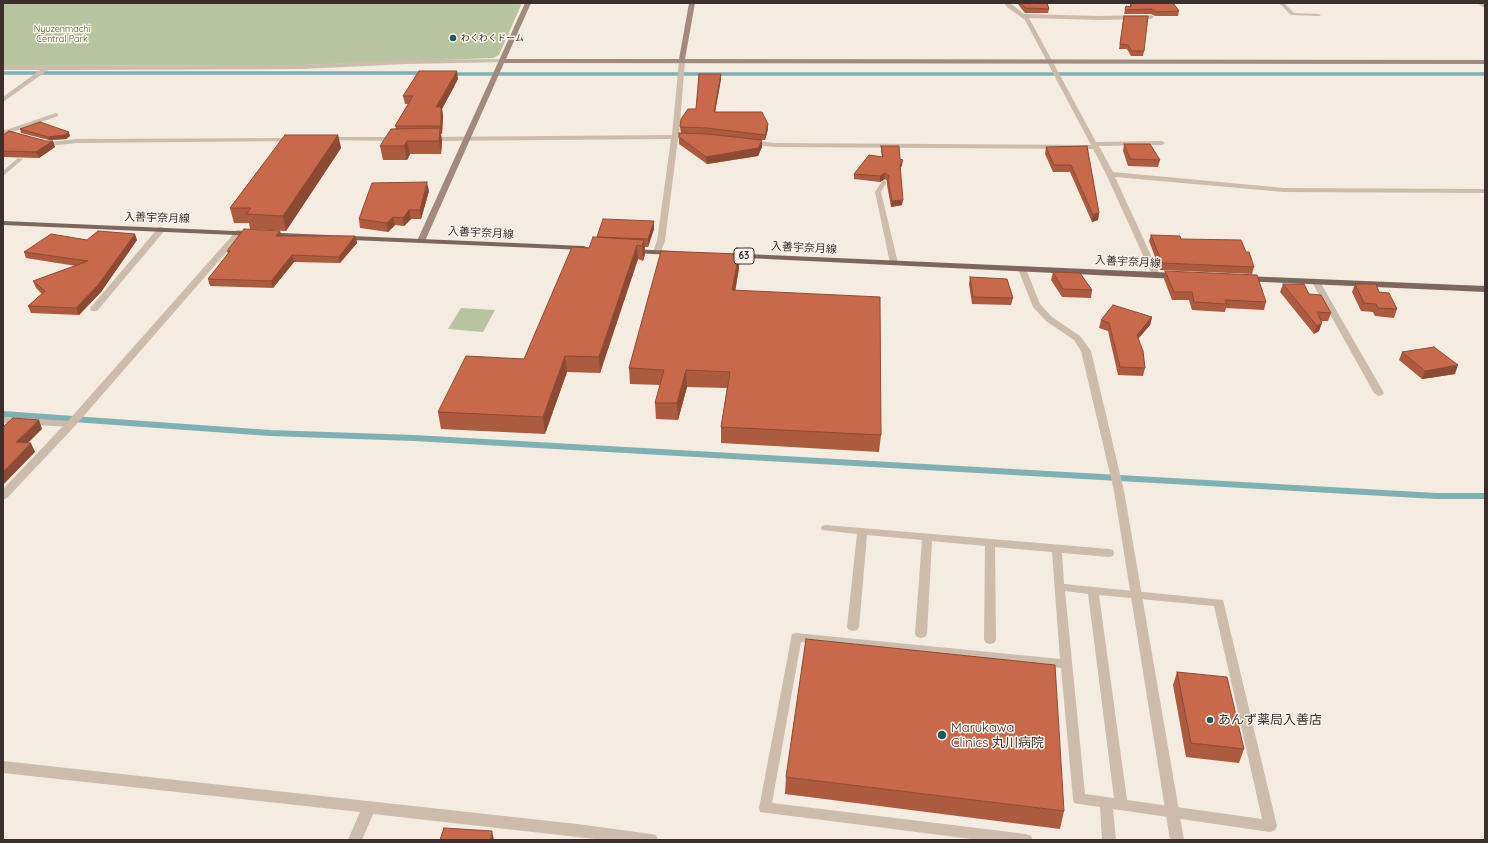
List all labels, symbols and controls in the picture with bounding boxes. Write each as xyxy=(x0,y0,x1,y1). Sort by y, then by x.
park label: Nyuzenmachi Central Park xyxy=(34,24,90,45)
marker: わくわくドーム xyxy=(448,33,458,43)
place label: わくわくドーム xyxy=(461,33,524,43)
street label: 入善宇奈月線 xyxy=(124,210,190,226)
street label: 入善宇奈月線 xyxy=(448,225,514,241)
street label: 入善宇奈月線 xyxy=(771,240,837,256)
road number: 63 xyxy=(734,248,754,264)
street label: 入善宇奈月線 xyxy=(1095,254,1161,270)
place label: あんず薬局入善店 xyxy=(1218,712,1322,728)
marker: あんず薬局入善店 xyxy=(1205,715,1215,725)
place label: Marukawa Clinics 丸川病院 xyxy=(951,720,1044,751)
marker: Marukawa Clinics 丸川病院 xyxy=(936,729,948,741)

